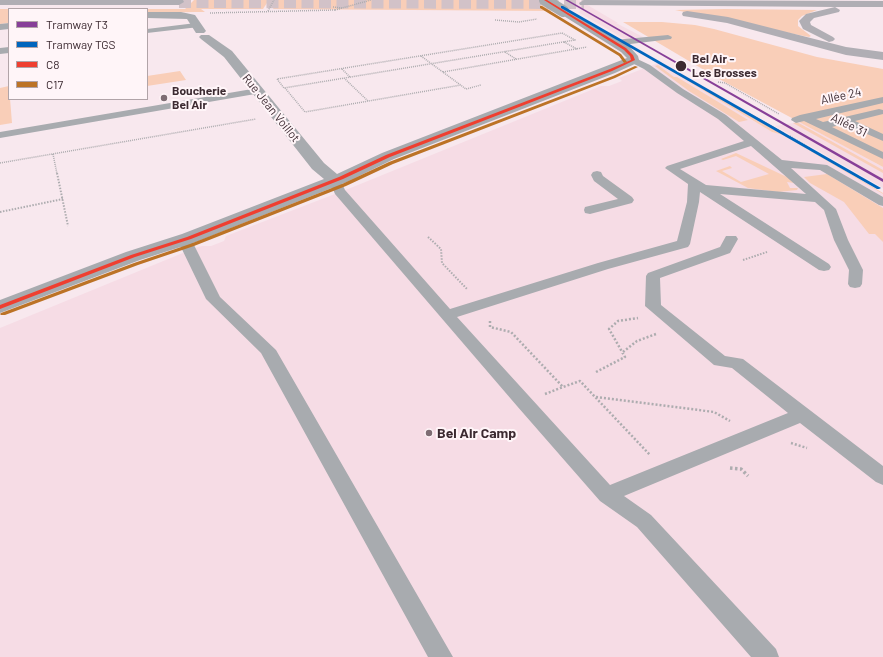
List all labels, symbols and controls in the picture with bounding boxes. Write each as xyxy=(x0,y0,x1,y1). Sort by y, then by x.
legend xyxy=(8,8,148,100)
text: Tramway T3 xyxy=(46,17,108,31)
text: Tramway TGS xyxy=(46,37,116,51)
place label: Bel Air - Les Brosses xyxy=(692,52,757,80)
text: C8 xyxy=(46,57,60,71)
marker: Bel Air - Les Brosses xyxy=(674,59,688,73)
street label: Rue Jean Voillot xyxy=(239,71,303,145)
text: C17 xyxy=(46,77,63,91)
place label: Boucherie Bel Air xyxy=(172,84,226,112)
street label: Allée 24 xyxy=(819,85,863,107)
marker: Boucherie Bel Air xyxy=(159,93,169,103)
street label: Allée 31 xyxy=(829,110,869,140)
place label: Bel Air Camp xyxy=(437,425,516,441)
marker: Bel Air Camp xyxy=(424,428,434,438)

